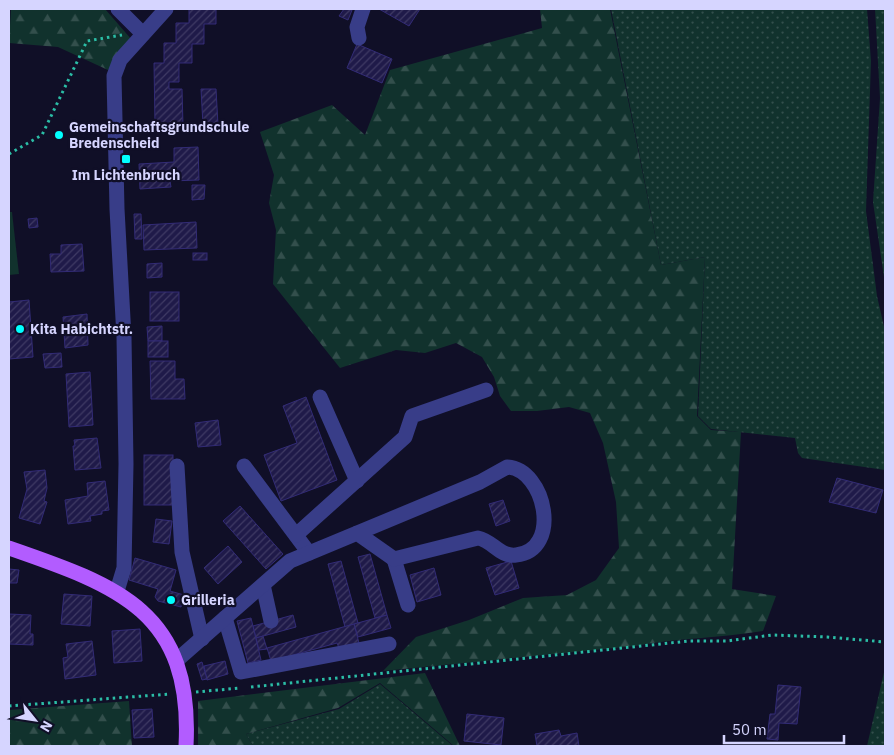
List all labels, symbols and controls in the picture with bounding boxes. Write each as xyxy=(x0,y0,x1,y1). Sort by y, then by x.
place label: Gemeinschaftsgrundschule Bredenscheid xyxy=(69,118,250,152)
marker: Gemeinschaftsgrundschule Bredenscheid xyxy=(53,129,65,141)
marker: Im Lichtenbruch xyxy=(120,153,132,165)
place label: Im Lichtenbruch xyxy=(72,166,180,184)
place label: Kita Habichtstr. xyxy=(30,320,133,338)
marker: Kita Habichtstr. xyxy=(14,323,26,335)
place label: Grilleria xyxy=(181,591,235,609)
marker: Grilleria xyxy=(165,594,177,606)
north arrow xyxy=(10,695,60,745)
scale bar xyxy=(724,712,844,744)
text: N xyxy=(36,718,57,735)
text: 50 m xyxy=(732,720,767,739)

